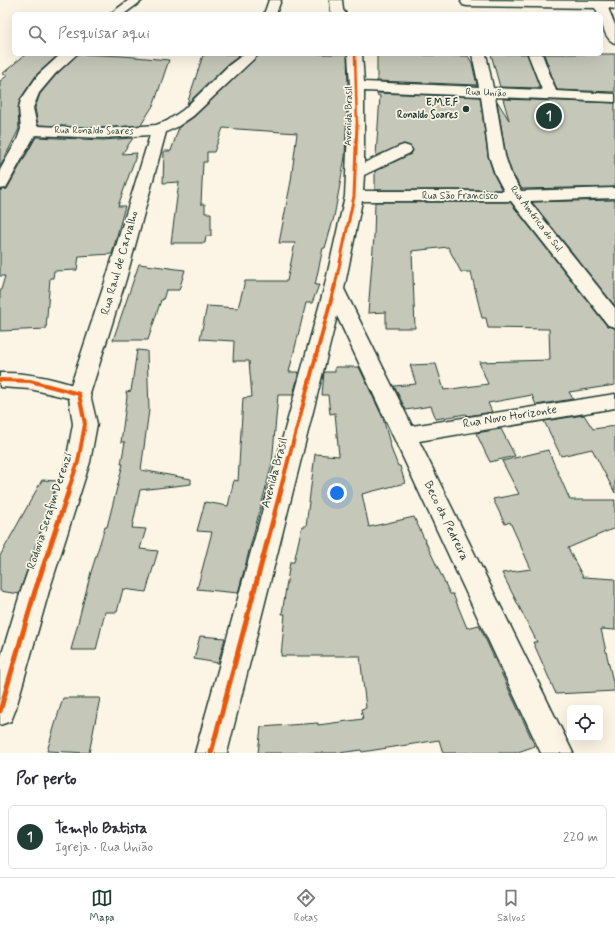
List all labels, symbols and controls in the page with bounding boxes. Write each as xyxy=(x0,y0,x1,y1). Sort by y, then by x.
search box xyxy=(12,12,603,56)
icon: search xyxy=(26,23,48,45)
text: Pesquisar aqui xyxy=(58,24,150,44)
street label: Rua União xyxy=(465,85,507,101)
street label: Avenida Brasil xyxy=(342,86,356,146)
place label: E.M.E.F Ronaldo Soares xyxy=(397,96,459,122)
pin: 1 xyxy=(536,101,562,131)
marker: E.M.E.F Ronaldo Soares xyxy=(461,104,471,114)
street label: Rua Ronaldo Soares xyxy=(54,124,134,138)
street label: Rua América do Sul xyxy=(507,183,565,255)
street label: Rua São Francisco xyxy=(422,190,498,203)
street label: Rua Raul de Carvalho xyxy=(97,209,143,317)
street label: Rua Novo Horizonte xyxy=(462,402,558,432)
street label: Avenida Brasil xyxy=(258,436,292,510)
street label: Rodovia Serafim Derenzi xyxy=(24,451,76,571)
street label: Beco da Pedreira xyxy=(420,478,472,564)
your location xyxy=(327,483,347,503)
map controls xyxy=(567,705,603,741)
button: locate xyxy=(567,705,603,741)
text: Por perto xyxy=(16,768,77,790)
text: Templo Batista xyxy=(55,819,147,839)
text: 1 xyxy=(27,829,33,846)
text: 220 m xyxy=(563,829,598,846)
text: Igreja · Rua União xyxy=(55,839,153,856)
tab: Mapa xyxy=(90,887,115,925)
tab: Rotas xyxy=(294,887,318,925)
tab: Salvos xyxy=(497,887,525,925)

